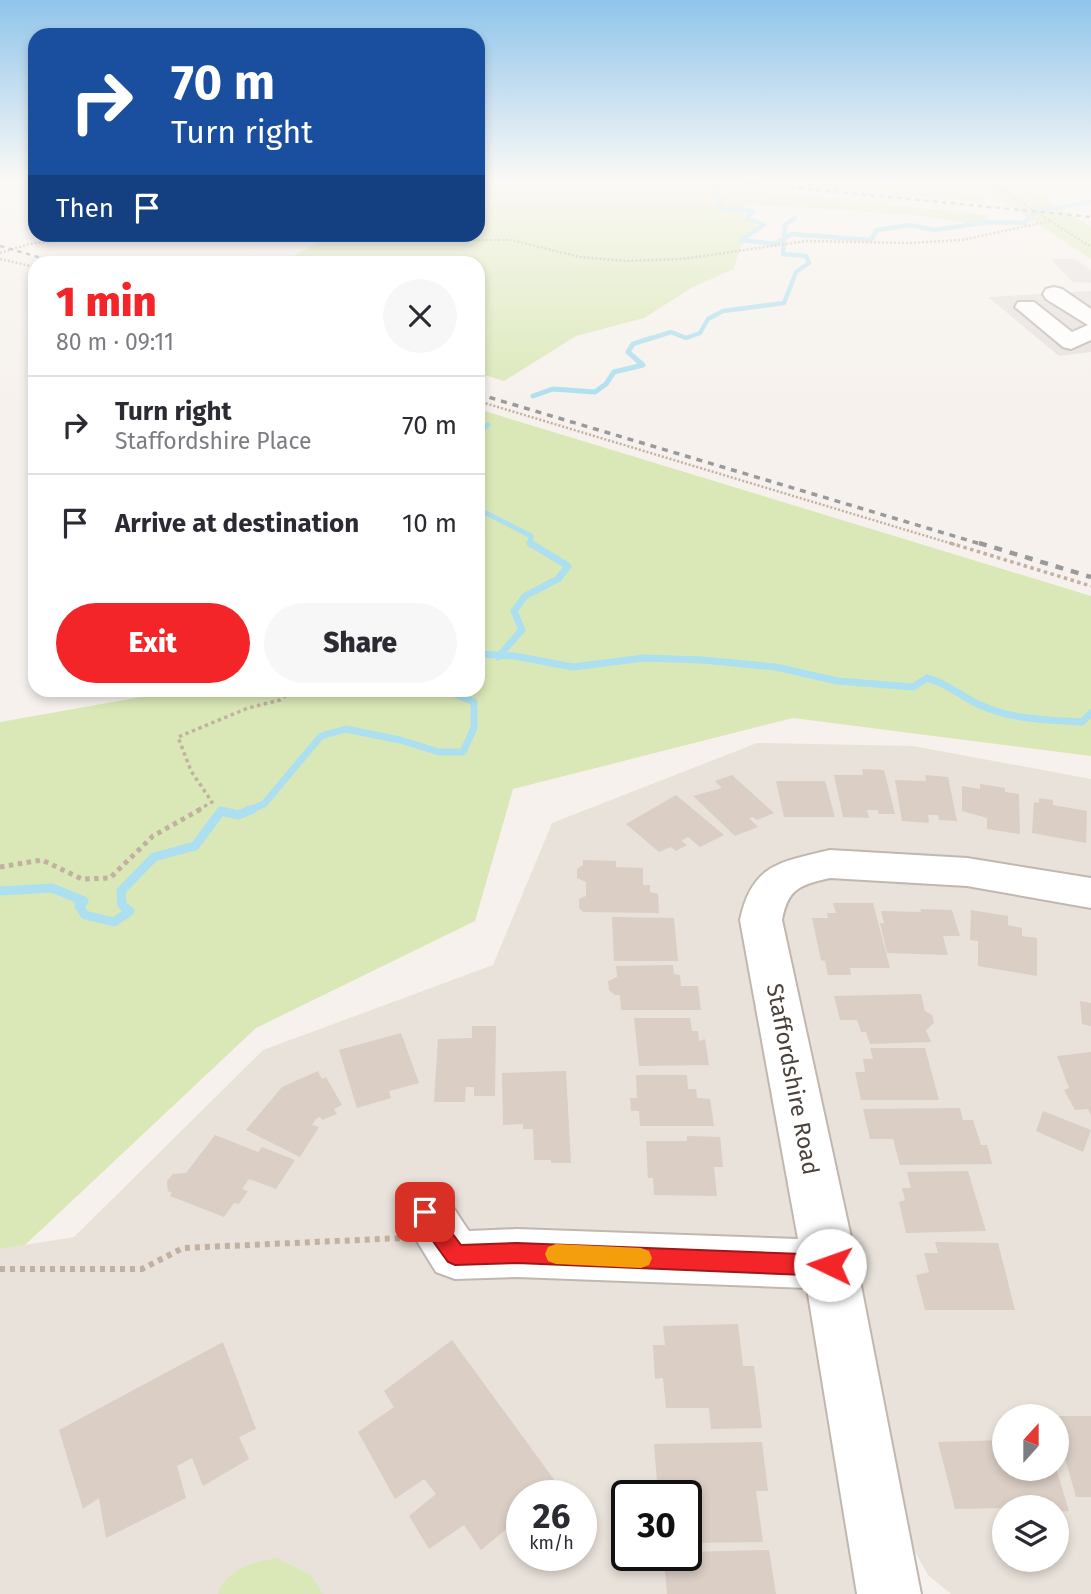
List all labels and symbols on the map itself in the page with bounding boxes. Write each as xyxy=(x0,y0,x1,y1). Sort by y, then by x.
street label: Staffordshire Road xyxy=(761,981,825,1177)
pin xyxy=(395,1182,455,1242)
position arrow xyxy=(793,1228,867,1302)
north arrow xyxy=(992,1404,1069,1480)
speed limit sign: 30 xyxy=(611,1480,702,1571)

